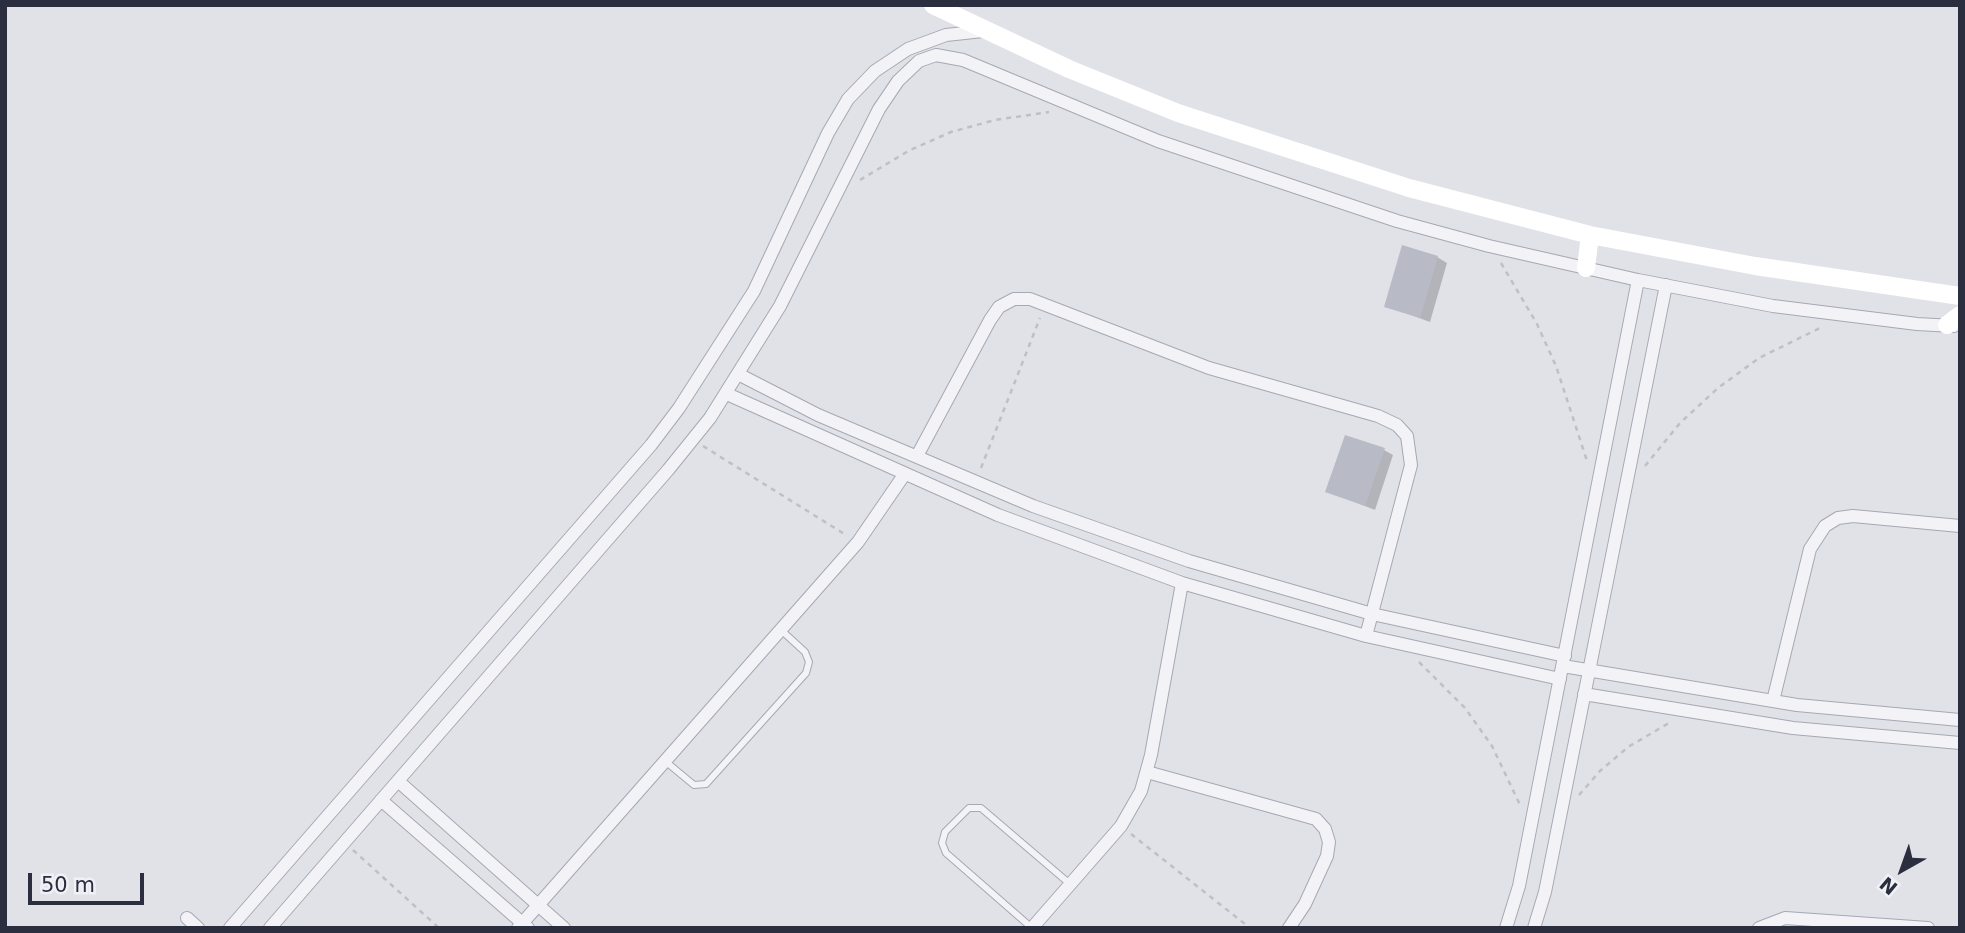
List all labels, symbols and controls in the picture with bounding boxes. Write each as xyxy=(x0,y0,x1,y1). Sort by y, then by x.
north arrow xyxy=(1867,835,1937,905)
scale bar xyxy=(32,860,147,904)
text: 50 m xyxy=(41,873,95,897)
text: N xyxy=(1875,873,1902,900)

